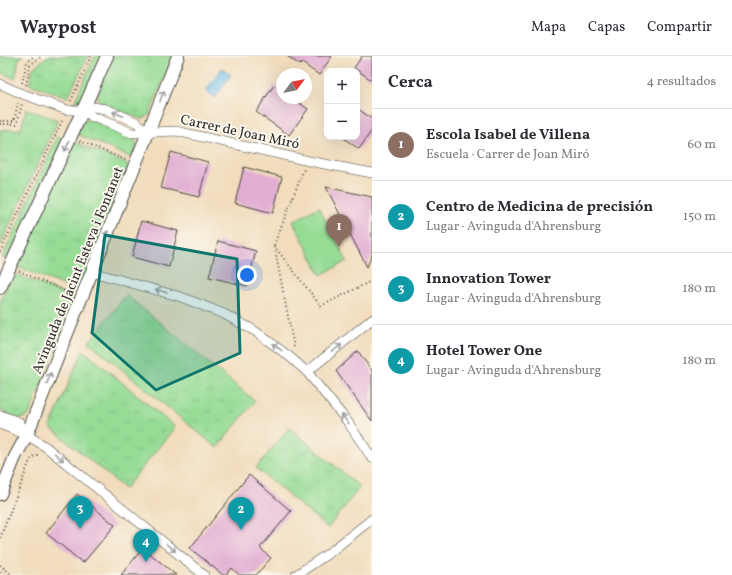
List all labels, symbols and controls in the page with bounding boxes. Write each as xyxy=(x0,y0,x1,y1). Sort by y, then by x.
text: Waypost xyxy=(20,15,96,41)
text: Mapa xyxy=(531,18,566,37)
text: Capas xyxy=(588,18,625,37)
text: Compartir xyxy=(647,18,712,37)
north arrow xyxy=(276,68,312,104)
map controls xyxy=(324,68,360,140)
button: + xyxy=(324,68,360,104)
text: Cerca xyxy=(388,71,433,94)
text: 4 resultados xyxy=(646,73,716,91)
one-way arrow xyxy=(159,90,167,102)
button: − xyxy=(324,104,360,140)
one-way arrow xyxy=(112,110,124,117)
street label: Carrer de Joan Miró xyxy=(178,111,301,154)
text: Escola Isabel de Villena xyxy=(426,125,590,146)
text: 1 xyxy=(398,136,404,154)
text: 60 m xyxy=(688,136,716,154)
one-way arrow xyxy=(63,139,70,151)
text: Escuela · Carrer de Joan Miró xyxy=(426,146,589,164)
street label: Avinguda de Jacint Esteva i Fontanet xyxy=(28,164,129,377)
text: Centro de Medicina de precisión xyxy=(426,197,653,218)
text: 2 xyxy=(398,208,404,226)
text: 150 m xyxy=(683,208,716,226)
pin: 1 xyxy=(326,214,352,247)
text: Lugar · Avinguda d'Ahrensburg xyxy=(426,218,601,236)
one-way arrow xyxy=(103,231,111,243)
your location xyxy=(237,265,257,285)
text: Innovation Tower xyxy=(426,269,551,290)
text: 3 xyxy=(398,280,404,298)
text: 180 m xyxy=(682,280,716,298)
one-way arrow xyxy=(154,287,167,294)
text: Lugar · Avinguda d'Ahrensburg xyxy=(426,290,601,308)
text: Hotel Tower One xyxy=(426,341,542,362)
one-way arrow xyxy=(272,343,283,351)
one-way arrow xyxy=(331,343,342,352)
text: 4 xyxy=(397,352,405,370)
text: 180 m xyxy=(682,352,716,370)
text: Lugar · Avinguda d'Ahrensburg xyxy=(426,362,601,380)
one-way arrow xyxy=(46,373,54,385)
one-way arrow xyxy=(341,413,349,424)
one-way arrow xyxy=(54,453,64,462)
pin: 3 xyxy=(67,496,93,529)
pin: 2 xyxy=(228,497,254,530)
pin: 4 xyxy=(133,529,159,562)
one-way arrow xyxy=(166,543,176,552)

